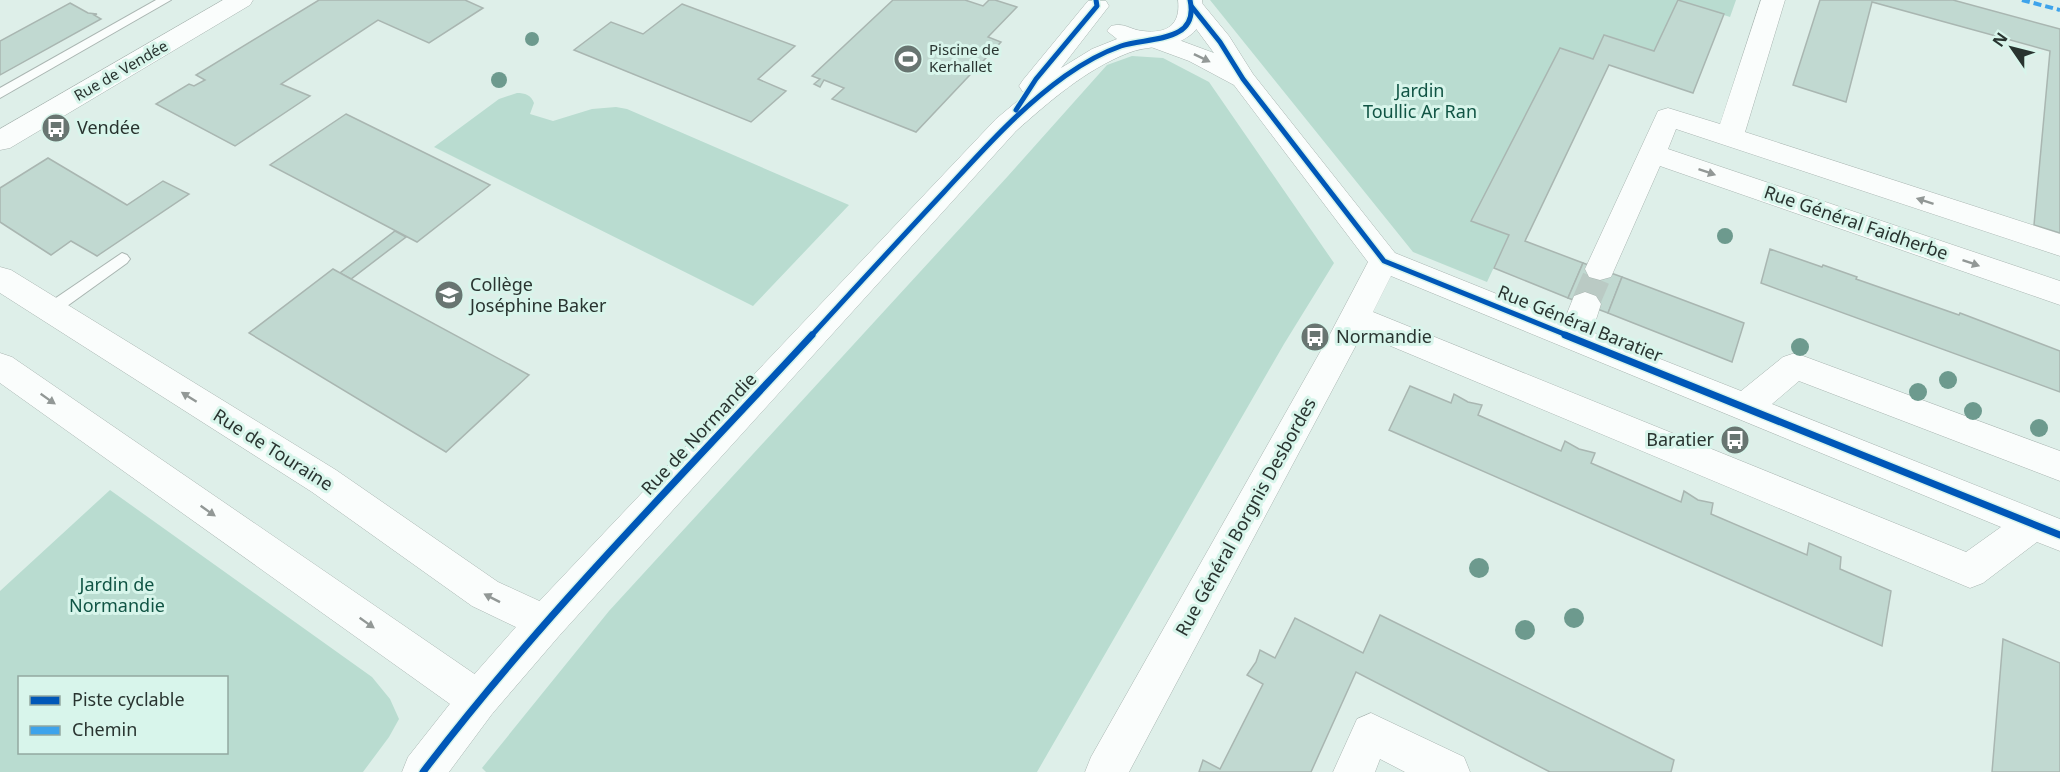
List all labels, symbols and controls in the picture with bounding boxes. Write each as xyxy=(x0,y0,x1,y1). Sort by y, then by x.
north arrow xyxy=(1982,18,2042,78)
text: N xyxy=(1987,28,2012,51)
street label: Rue de Vendée xyxy=(70,35,171,105)
place label: Piscine de Kerhallet xyxy=(929,39,1000,76)
sports icon: Piscine de Kerhallet xyxy=(892,43,924,75)
one-way arrow xyxy=(1194,53,1211,63)
park label: Jardin Toullic Ar Ran xyxy=(1363,78,1477,123)
bus stop icon: Vendée xyxy=(40,112,72,144)
place label: Vendée xyxy=(77,115,140,139)
one-way arrow xyxy=(1698,168,1716,178)
street label: Rue Général Faidherbe xyxy=(1761,179,1952,265)
one-way arrow xyxy=(1916,195,1934,205)
one-way arrow xyxy=(1962,258,1980,268)
place label: Collège Joséphine Baker xyxy=(468,272,607,317)
school or university icon: Collège Joséphine Baker xyxy=(433,279,465,311)
street label: Rue Général Baratier xyxy=(1494,279,1667,367)
bus stop icon: Normandie xyxy=(1299,321,1331,353)
place label: Normandie xyxy=(1336,324,1432,348)
street label: Rue de Normandie xyxy=(635,367,761,500)
one-way arrow xyxy=(181,392,197,403)
one-way arrow xyxy=(40,393,56,404)
street label: Rue Général Borgnis Desbordes xyxy=(1169,393,1321,640)
street label: Rue de Touraine xyxy=(209,403,338,496)
bus stop icon: Baratier xyxy=(1719,424,1751,456)
place label: Baratier xyxy=(1646,427,1715,451)
one-way arrow xyxy=(200,505,216,516)
park label: Jardin de Normandie xyxy=(69,572,165,617)
one-way arrow xyxy=(483,593,500,602)
one-way arrow xyxy=(359,617,375,629)
legend xyxy=(18,676,228,754)
text: Piste cyclable xyxy=(72,687,185,711)
text: Chemin xyxy=(72,717,137,741)

